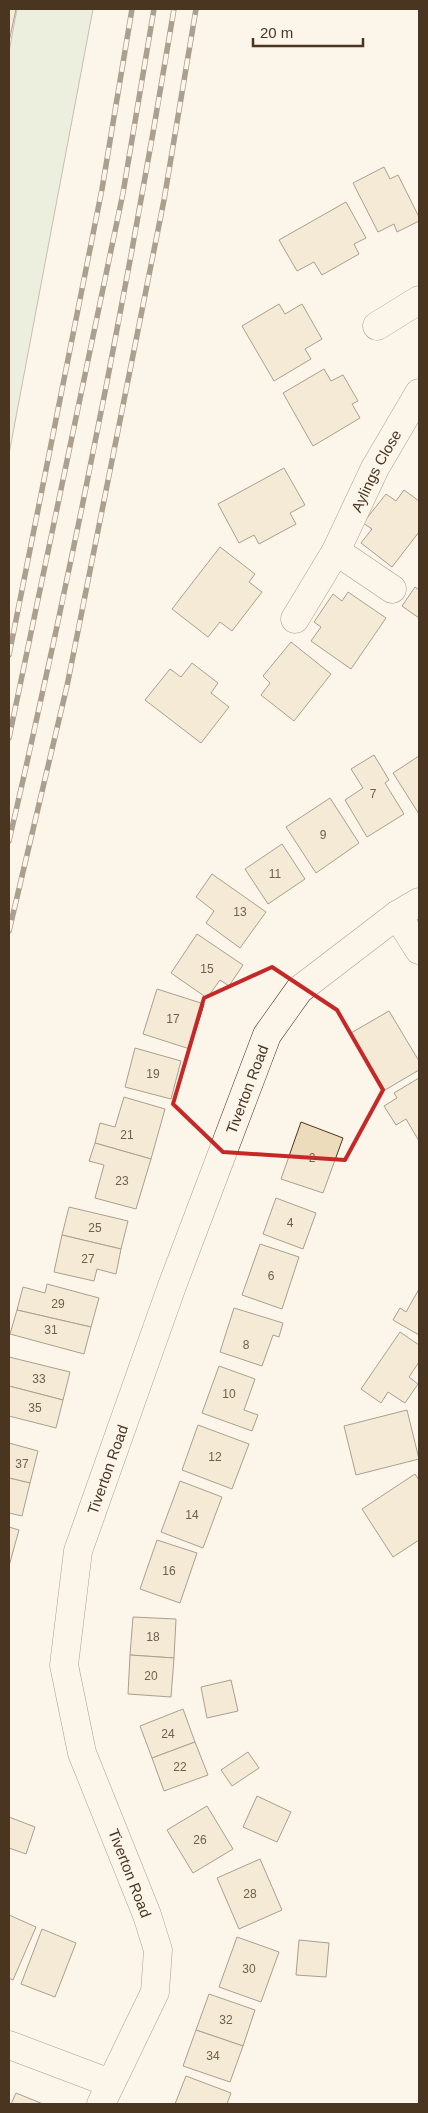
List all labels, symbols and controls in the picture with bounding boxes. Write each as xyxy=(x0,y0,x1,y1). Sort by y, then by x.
scale bar xyxy=(253,15,363,47)
text: 20 m xyxy=(260,24,293,41)
street label: Aylings Close xyxy=(347,426,404,515)
house number: 7 xyxy=(370,787,377,801)
house number: 9 xyxy=(320,828,327,842)
house number: 11 xyxy=(269,867,282,881)
house number: 13 xyxy=(233,905,247,919)
house number: 15 xyxy=(200,962,214,976)
house number: 17 xyxy=(166,1012,180,1026)
street label: Tiverton Road xyxy=(222,1042,271,1136)
house number: 19 xyxy=(146,1067,160,1081)
house number: 21 xyxy=(120,1128,134,1142)
house number: 2 xyxy=(309,1151,316,1165)
house number: 23 xyxy=(115,1174,129,1188)
house number: 4 xyxy=(287,1216,294,1230)
house number: 25 xyxy=(88,1221,102,1235)
house number: 27 xyxy=(81,1252,95,1266)
house number: 6 xyxy=(268,1269,275,1283)
house number: 29 xyxy=(51,1297,65,1311)
house number: 31 xyxy=(44,1323,58,1337)
house number: 8 xyxy=(243,1338,250,1352)
house number: 33 xyxy=(32,1372,46,1386)
house number: 10 xyxy=(222,1387,236,1401)
house number: 35 xyxy=(28,1401,42,1415)
street label: Tiverton Road xyxy=(83,1422,131,1516)
house number: 12 xyxy=(208,1450,222,1464)
house number: 37 xyxy=(15,1457,29,1471)
house number: 14 xyxy=(185,1508,199,1522)
house number: 16 xyxy=(162,1564,176,1578)
house number: 18 xyxy=(146,1630,160,1644)
house number: 20 xyxy=(144,1669,158,1683)
house number: 24 xyxy=(161,1727,175,1741)
house number: 22 xyxy=(173,1760,187,1774)
street label: Tiverton Road xyxy=(105,1826,155,1920)
house number: 26 xyxy=(193,1833,207,1847)
house number: 28 xyxy=(243,1887,257,1901)
house number: 30 xyxy=(242,1962,256,1976)
house number: 32 xyxy=(219,2013,233,2027)
house number: 34 xyxy=(206,2049,220,2063)

